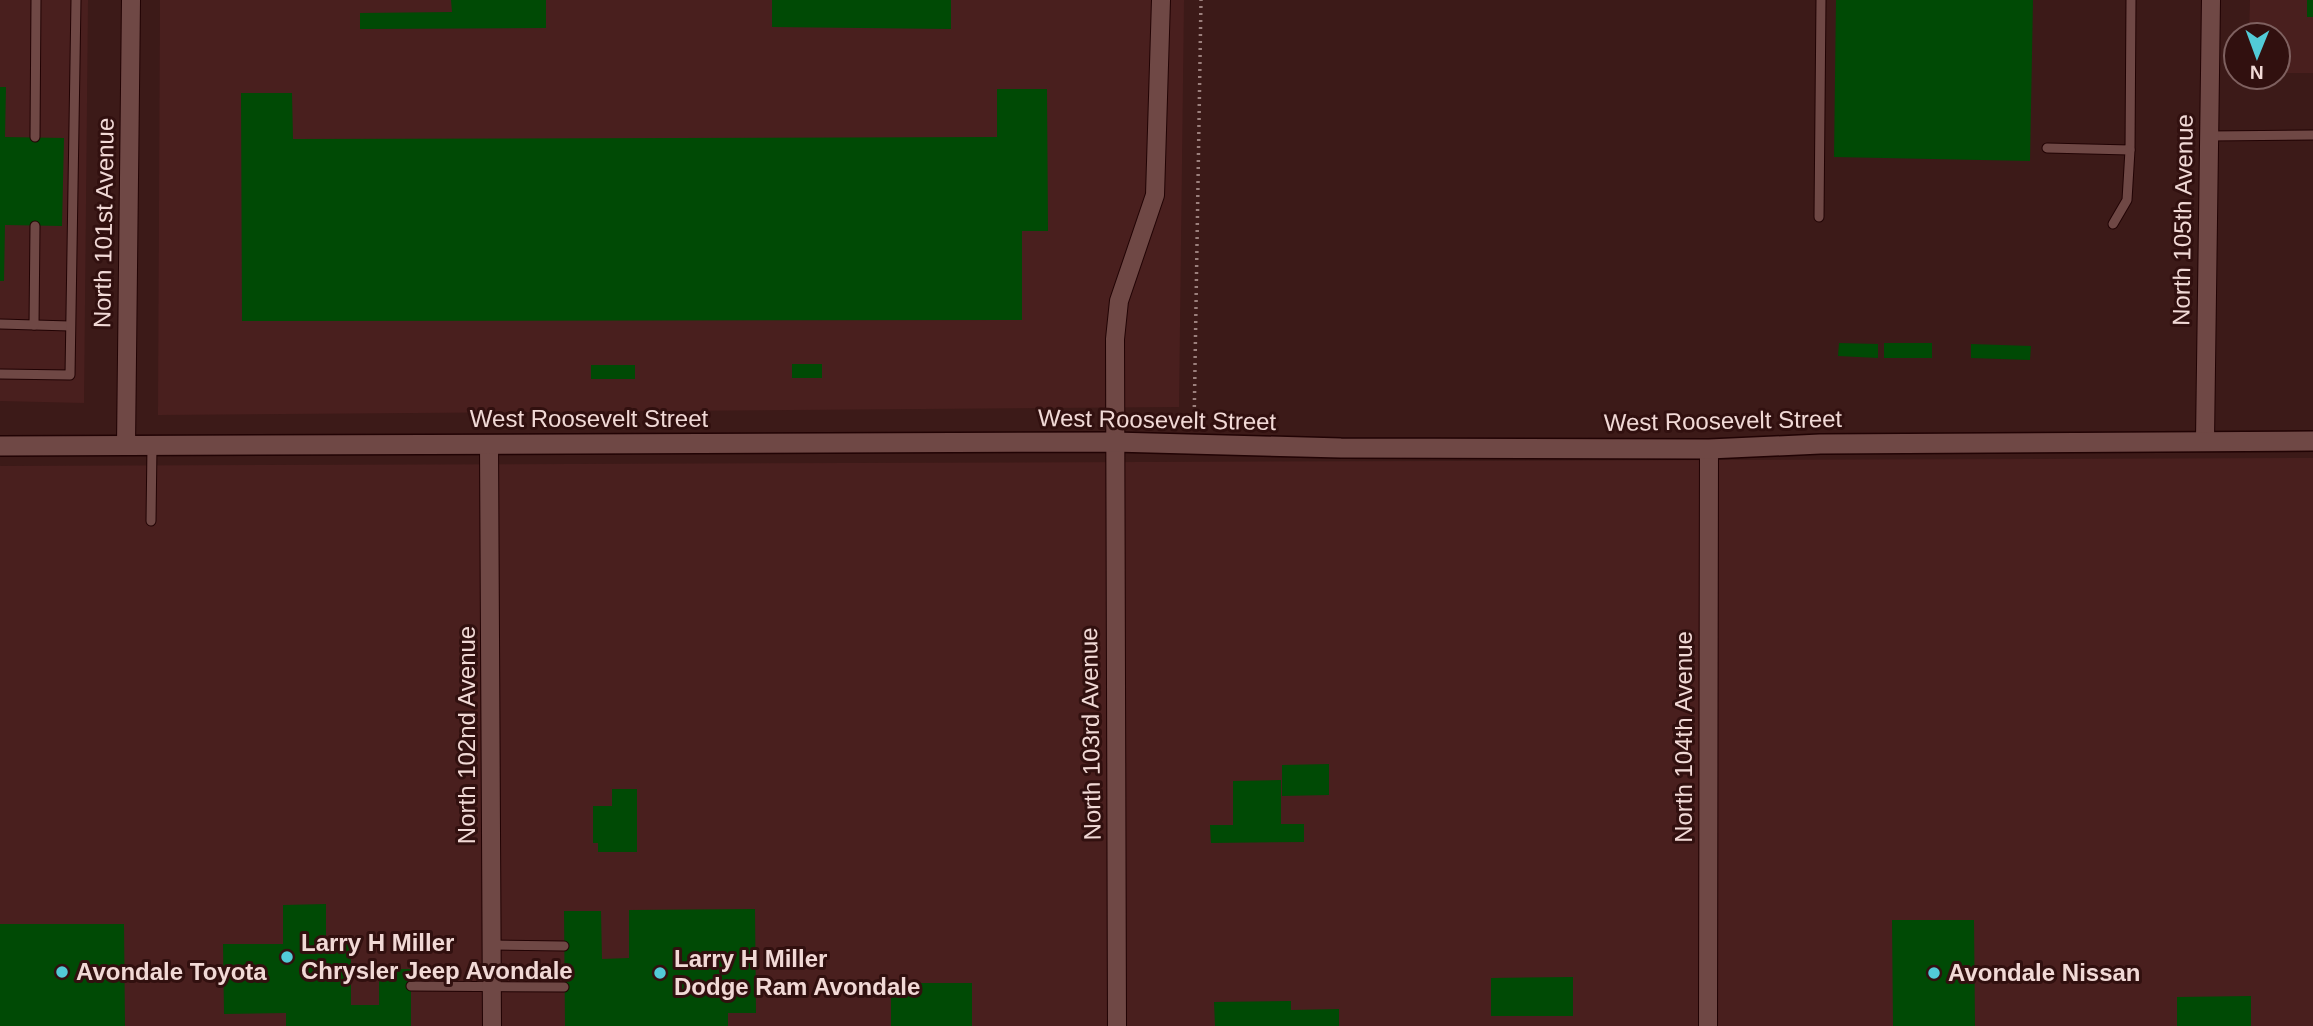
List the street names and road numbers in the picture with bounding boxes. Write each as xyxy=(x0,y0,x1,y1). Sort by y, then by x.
street label: North 105th Avenue xyxy=(2167,114,2198,326)
street label: North 101st Avenue xyxy=(88,118,119,328)
street label: West Roosevelt Street xyxy=(1038,404,1277,435)
street label: West Roosevelt Street xyxy=(470,405,708,432)
street label: West Roosevelt Street xyxy=(1604,405,1843,436)
street label: North 102nd Avenue xyxy=(453,626,480,844)
street label: North 103rd Avenue xyxy=(1075,627,1106,841)
street label: North 104th Avenue xyxy=(1670,631,1697,843)

